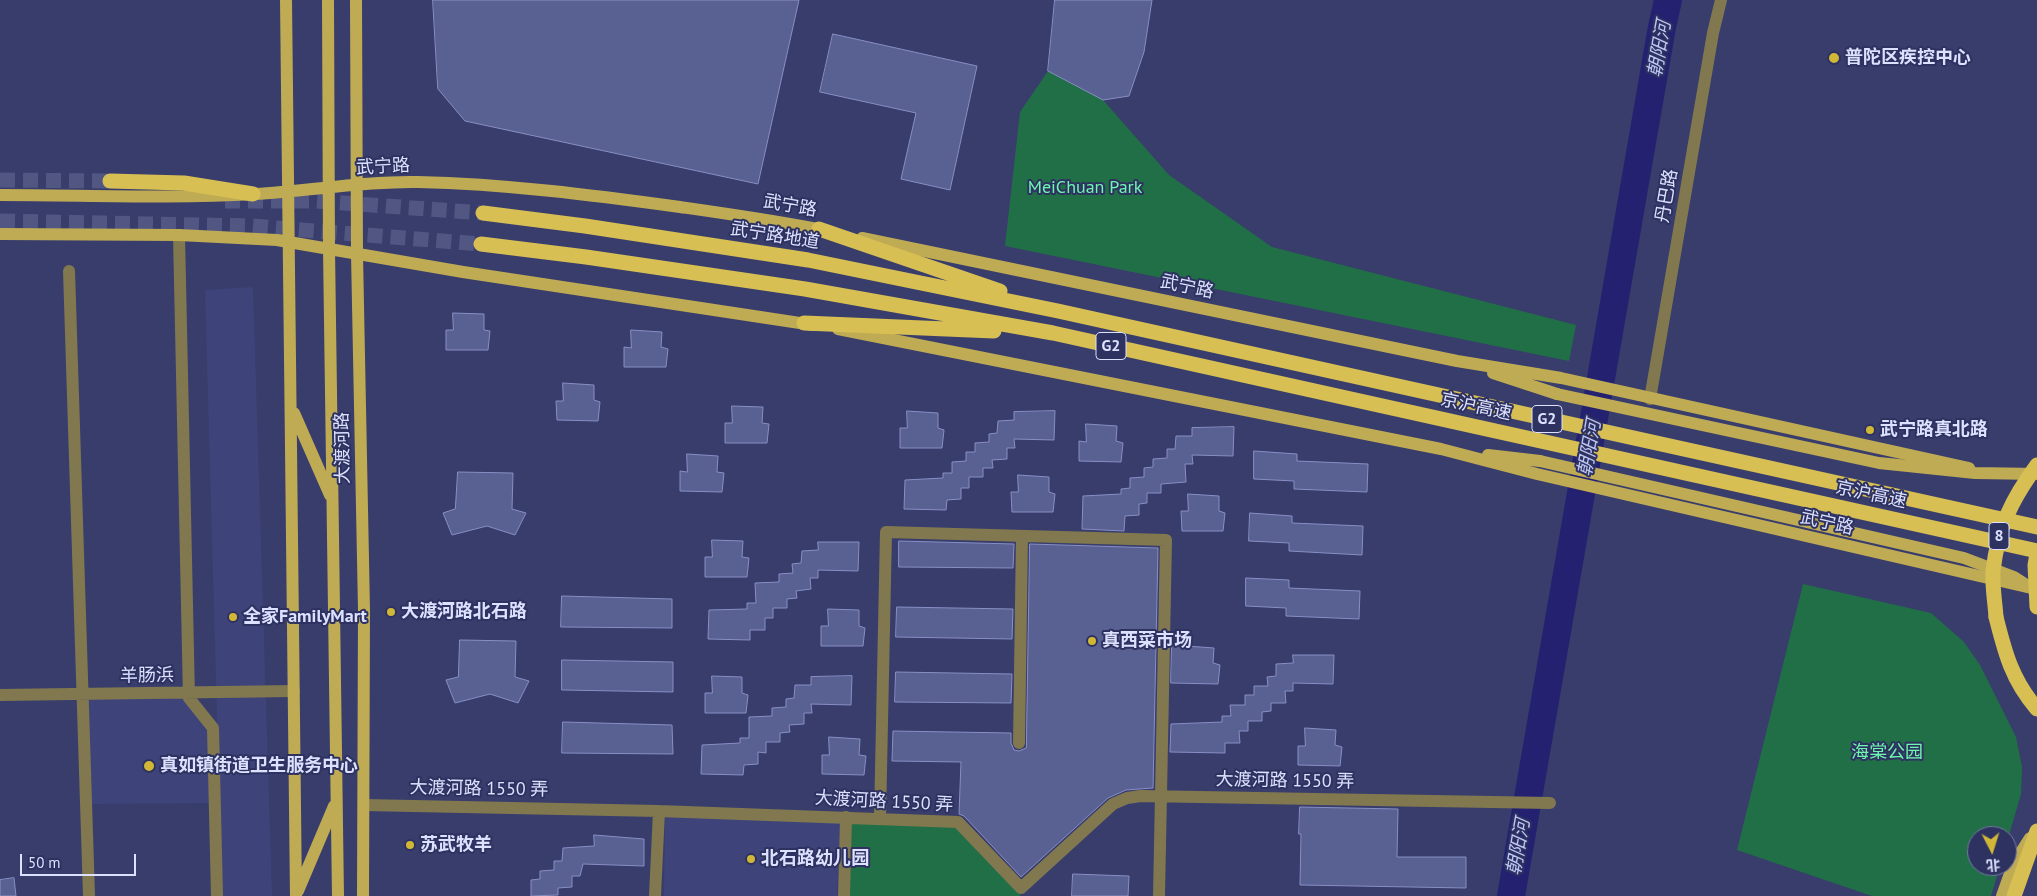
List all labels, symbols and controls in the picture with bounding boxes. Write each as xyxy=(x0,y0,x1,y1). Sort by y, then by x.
water label: 朝阳河 xyxy=(1644,19,1676,79)
place label: 普陀区疾控中心 xyxy=(1845,47,1971,69)
marker: 普陀区疾控中心 xyxy=(1827,51,1841,65)
street label: 武宁路 xyxy=(355,155,411,179)
street label: 丹巴路 xyxy=(1652,168,1682,224)
park label: MeiChuan Park xyxy=(1028,177,1142,199)
street label: 武宁路 xyxy=(762,191,818,221)
street label: 武宁路地道 xyxy=(729,218,821,254)
street label: 武宁路 xyxy=(1158,271,1216,303)
road number: G2 xyxy=(1096,332,1126,360)
street label: 京沪高速 xyxy=(1439,389,1513,425)
road number: G2 xyxy=(1532,406,1562,432)
street label: 大渡河路 xyxy=(332,412,354,484)
water label: 朝阳河 xyxy=(1574,418,1606,478)
place label: 武宁路真北路 xyxy=(1880,419,1988,441)
marker: 武宁路真北路 xyxy=(1864,424,1876,436)
street label: 京沪高速 xyxy=(1834,477,1908,513)
street label: 武宁路 xyxy=(1798,506,1856,540)
road number: 8 xyxy=(1989,522,2009,550)
place label: 大渡河路北石路 xyxy=(401,601,527,623)
place label: 全家FamilyMart xyxy=(243,606,367,628)
marker: 大渡河路北石路 xyxy=(385,606,397,618)
marker: 全家FamilyMart xyxy=(227,611,239,623)
place label: 真西菜市场 xyxy=(1102,630,1192,652)
marker: 真西菜市场 xyxy=(1086,635,1098,647)
street label: 羊肠浜 xyxy=(120,665,174,687)
park label: 海棠公园 xyxy=(1851,742,1923,764)
place label: 真如镇街道卫生服务中心 xyxy=(160,755,358,777)
marker: 真如镇街道卫生服务中心 xyxy=(142,759,156,773)
street label: 大渡河路 1550 弄 xyxy=(1215,769,1355,793)
street label: 大渡河路 1550 弄 xyxy=(409,777,549,801)
street label: 大渡河路 1550 弄 xyxy=(814,788,954,816)
water label: 朝阳河 xyxy=(1503,817,1535,877)
north arrow xyxy=(1967,826,2017,876)
place label: 苏武牧羊 xyxy=(420,834,492,856)
marker: 苏武牧羊 xyxy=(404,839,416,851)
scale bar xyxy=(22,844,139,876)
place label: 北石路幼儿园 xyxy=(761,848,869,870)
text: 50 m xyxy=(28,853,61,872)
marker: 北石路幼儿园 xyxy=(745,853,757,865)
text: 北 xyxy=(1985,855,2001,875)

